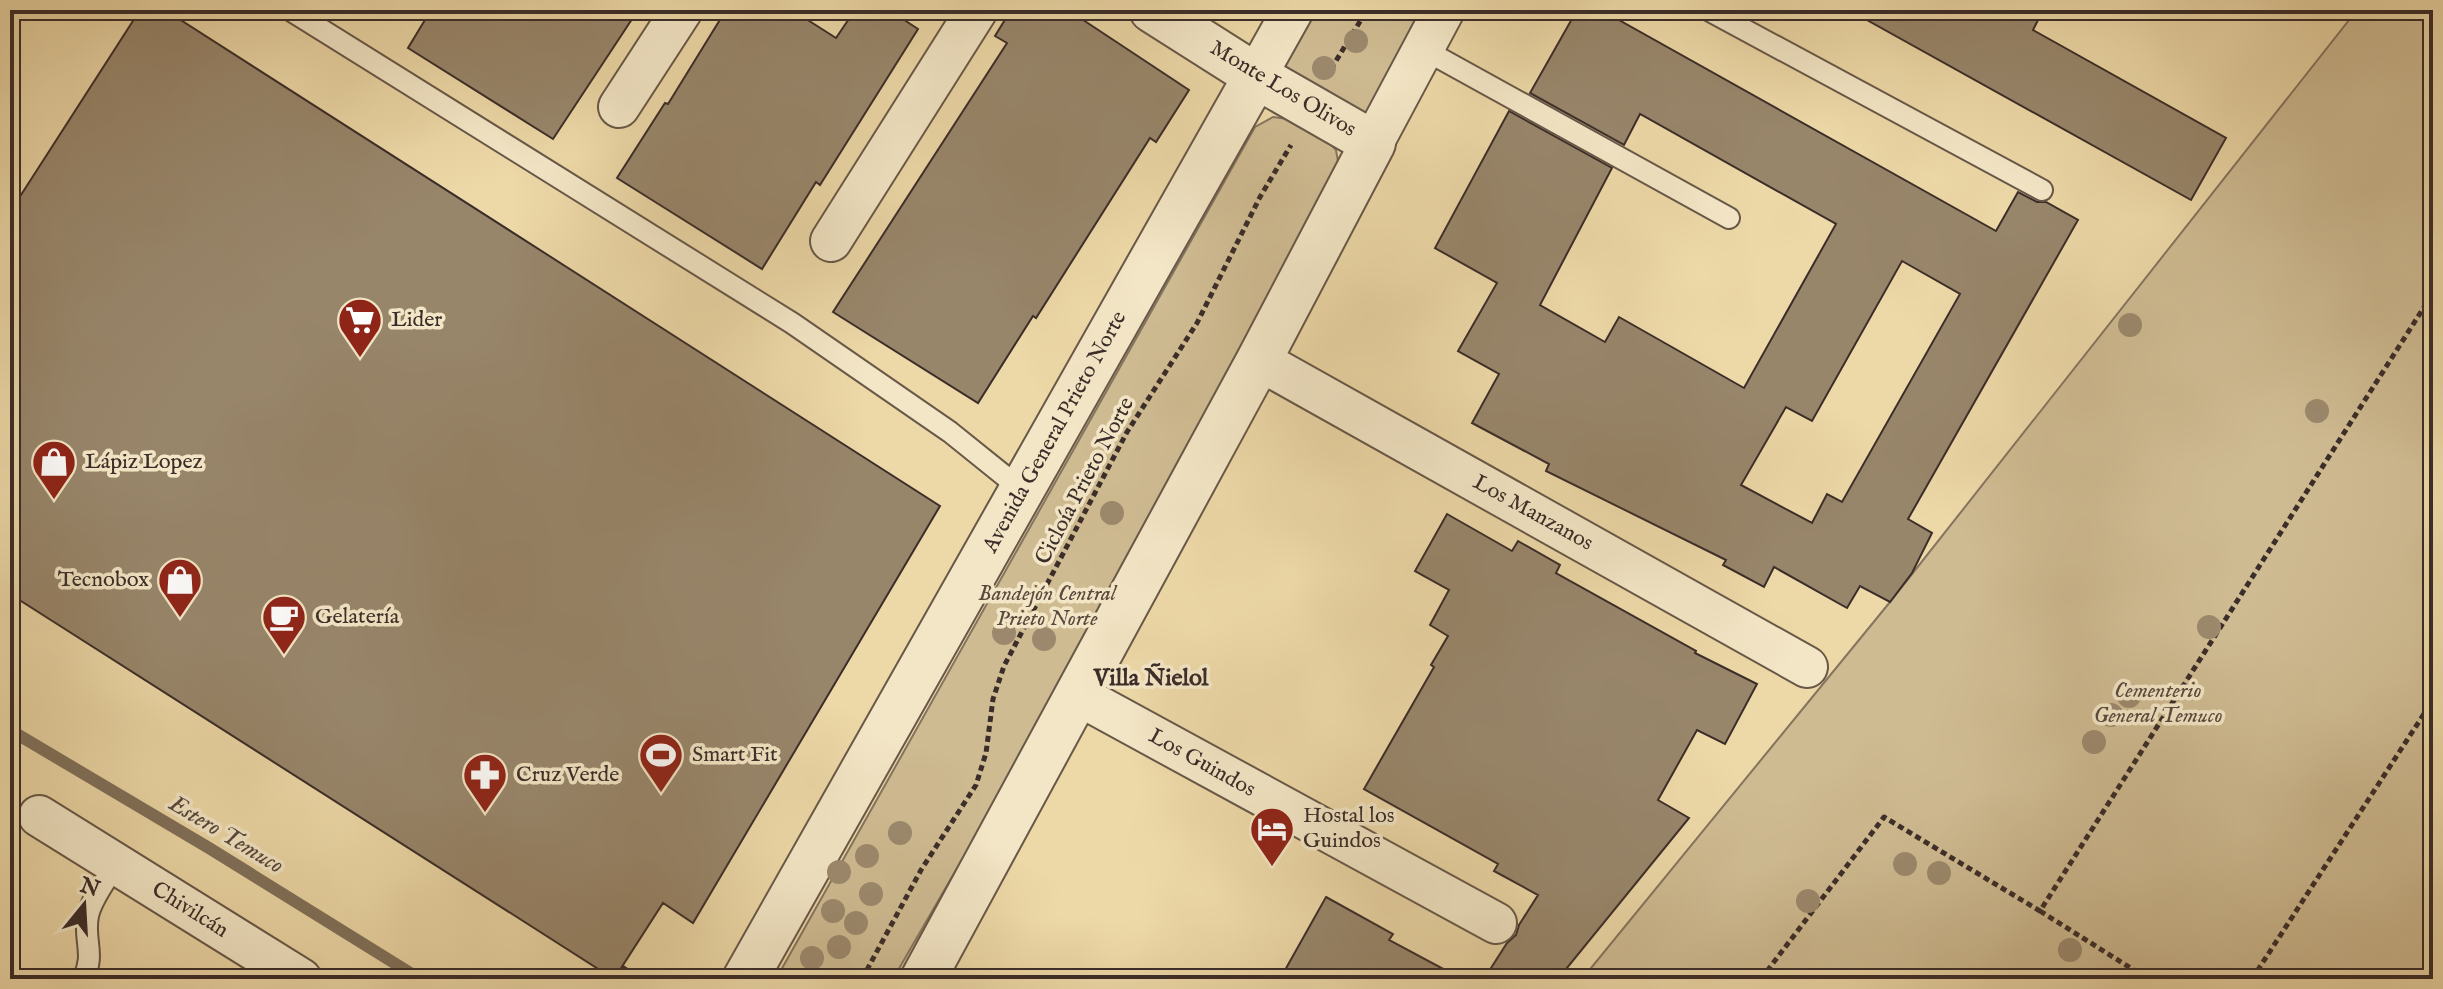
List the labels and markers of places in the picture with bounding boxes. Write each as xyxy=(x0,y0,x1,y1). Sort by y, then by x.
supermarket icon: Lider xyxy=(336,296,384,359)
place label: Lider xyxy=(391,306,442,334)
shop icon: Lápiz Lopez xyxy=(30,438,78,501)
place label: Lápiz Lopez xyxy=(85,448,203,476)
shop icon: Tecnobox xyxy=(156,556,204,619)
place label: Tecnobox xyxy=(58,566,149,594)
cafe icon: Gelatería xyxy=(260,593,308,656)
place label: Gelatería xyxy=(315,603,400,631)
sports icon: Smart Fit xyxy=(637,731,685,794)
place label: Smart Fit xyxy=(692,741,778,769)
pharmacy icon: Cruz Verde xyxy=(461,751,509,814)
place label: Cruz Verde xyxy=(516,761,619,789)
place label: Hostal los Guindos xyxy=(1303,802,1395,855)
hotel icon: Hostal los Guindos xyxy=(1248,805,1296,868)

